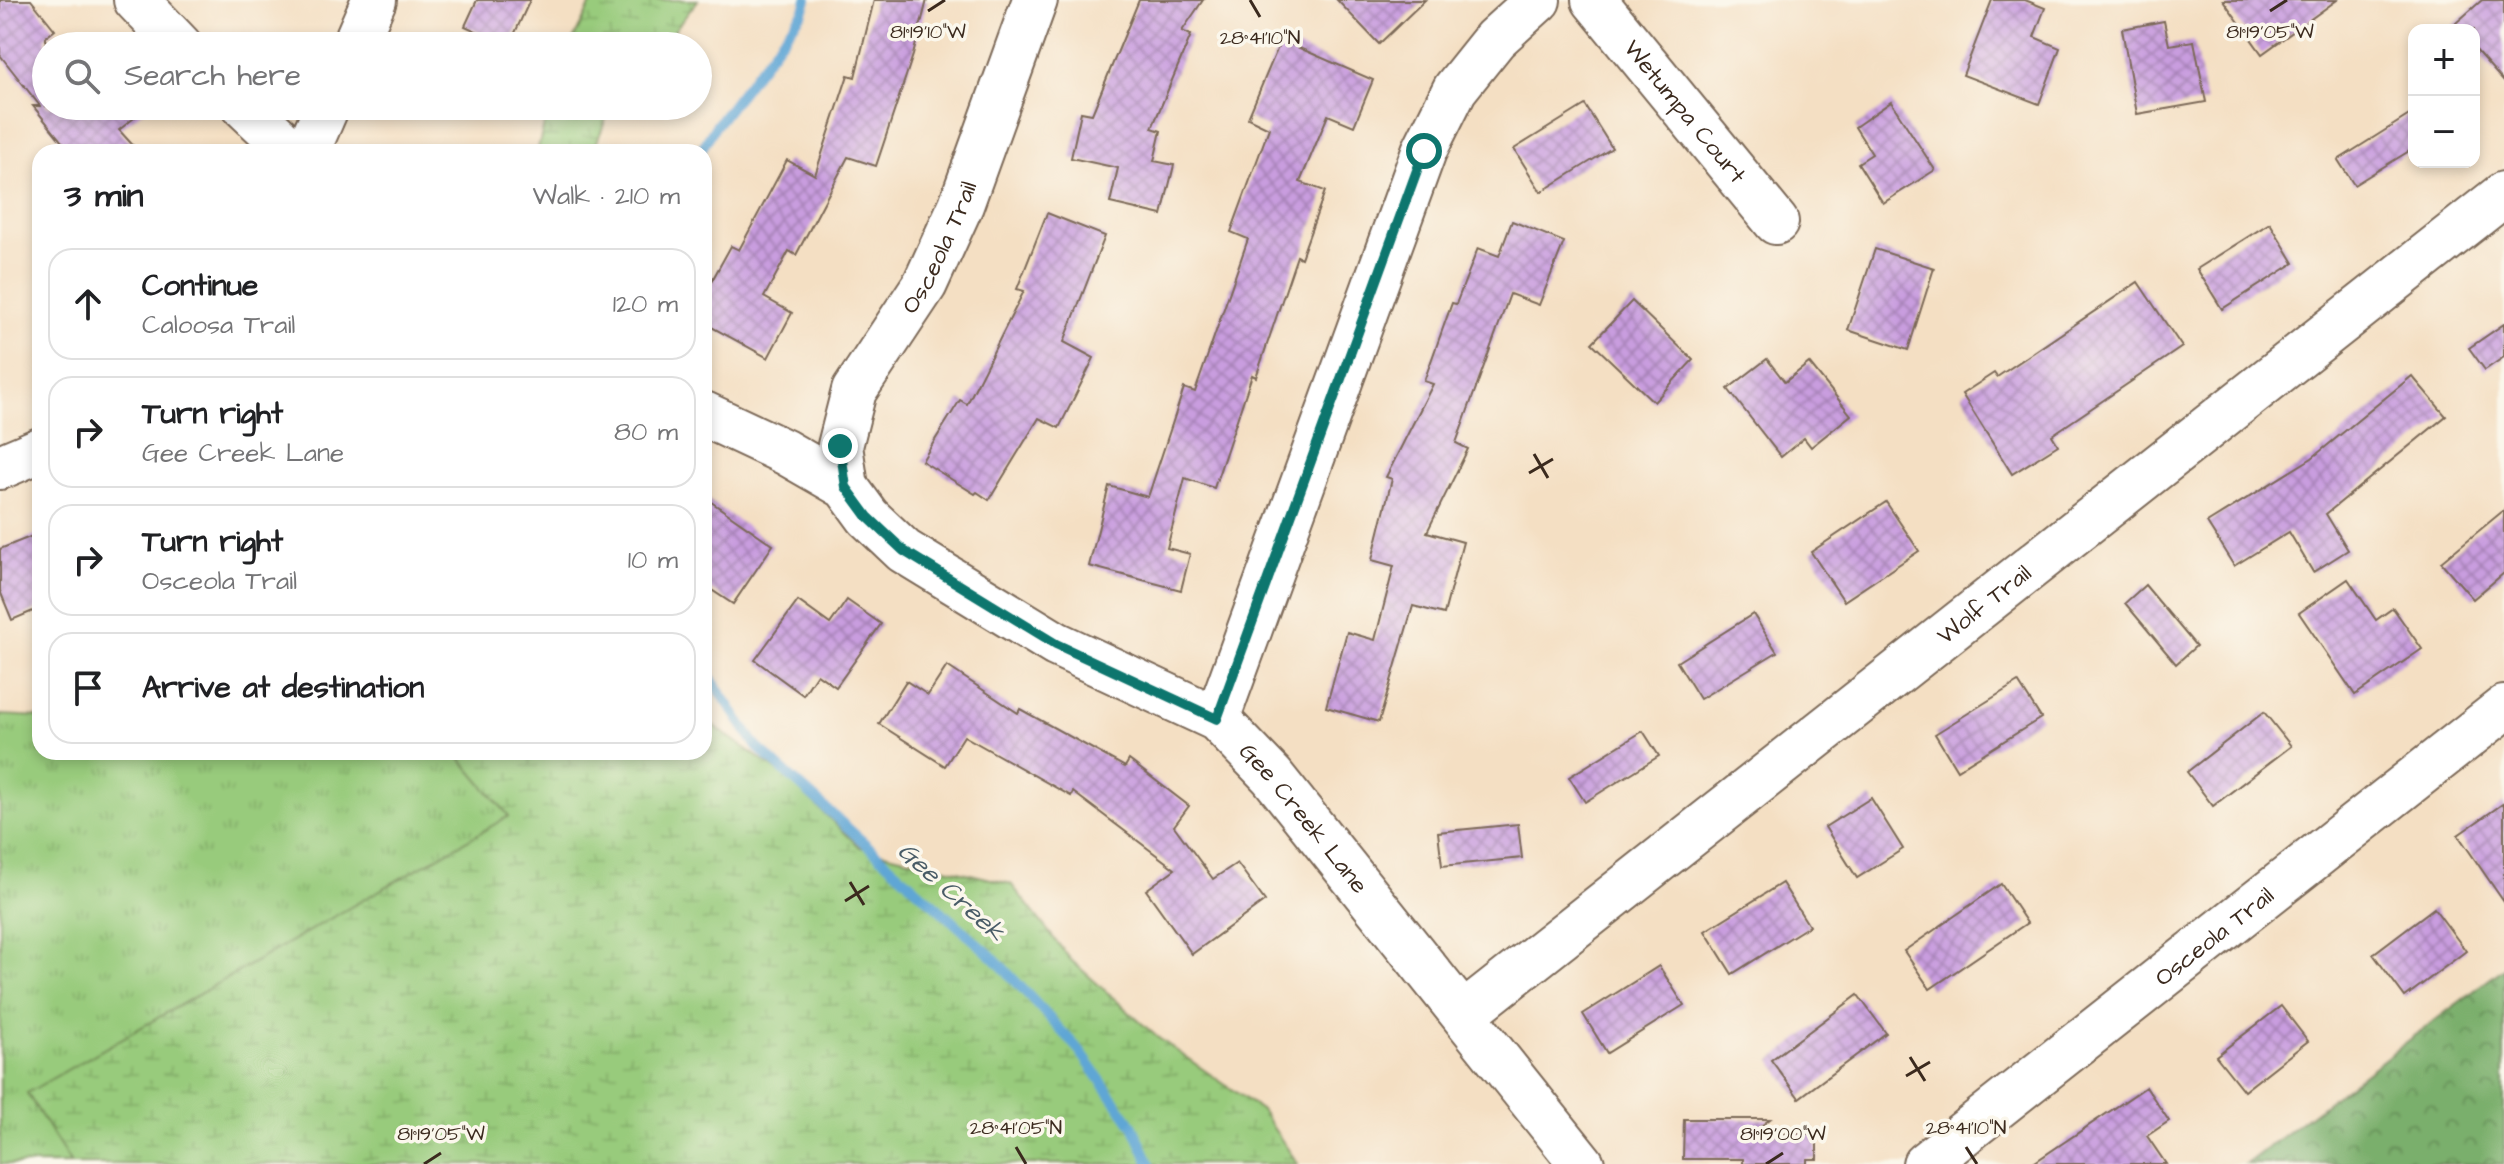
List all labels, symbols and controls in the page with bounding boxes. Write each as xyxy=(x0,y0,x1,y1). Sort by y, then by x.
text: 81°19'10"W xyxy=(890,18,966,46)
text: 81°19'05"W xyxy=(2226,18,2314,46)
text: 28°41'10"N xyxy=(1220,24,1300,52)
map controls xyxy=(2408,24,2480,168)
button: + xyxy=(2408,24,2480,96)
search box xyxy=(32,32,712,120)
street label: Wetumpa Court xyxy=(1615,33,1754,191)
icon: search xyxy=(60,54,104,98)
text: Search here xyxy=(124,55,301,97)
button: − xyxy=(2408,96,2480,168)
route start xyxy=(1406,133,1442,169)
text: 3 min xyxy=(64,172,144,220)
street label: Osceola Trail xyxy=(894,177,986,321)
text: Walk · 210 m xyxy=(533,178,680,214)
text: Continue xyxy=(142,265,258,307)
icon: ahead xyxy=(66,282,110,326)
text: 120 m xyxy=(613,286,678,322)
text: Caloosa Trail xyxy=(142,307,295,343)
text: Turn right xyxy=(142,393,283,435)
icon: right xyxy=(66,410,110,454)
text: 80 m xyxy=(614,414,678,450)
route end xyxy=(822,428,858,464)
text: Gee Creek Lane xyxy=(142,435,344,471)
text: Turn right xyxy=(142,521,283,563)
icon: right xyxy=(66,538,110,582)
text: 10 m xyxy=(628,542,678,578)
street label: Wolf Trail xyxy=(1930,557,2039,653)
text: Osceola Trail xyxy=(142,563,297,599)
icon: arrive xyxy=(66,666,110,710)
text: Arrive at destination xyxy=(142,667,424,709)
street label: Gee Creek Lane xyxy=(1231,736,1376,901)
water label: Gee Creek xyxy=(890,834,1014,950)
street label: Osceola Trail xyxy=(2148,879,2282,995)
text: 28°41'05"N xyxy=(970,1114,1062,1142)
text: 28°41'10"N xyxy=(1926,1114,2006,1142)
text: 81°19'05"W xyxy=(397,1120,485,1148)
text: 81°19'00"W xyxy=(1740,1120,1826,1148)

